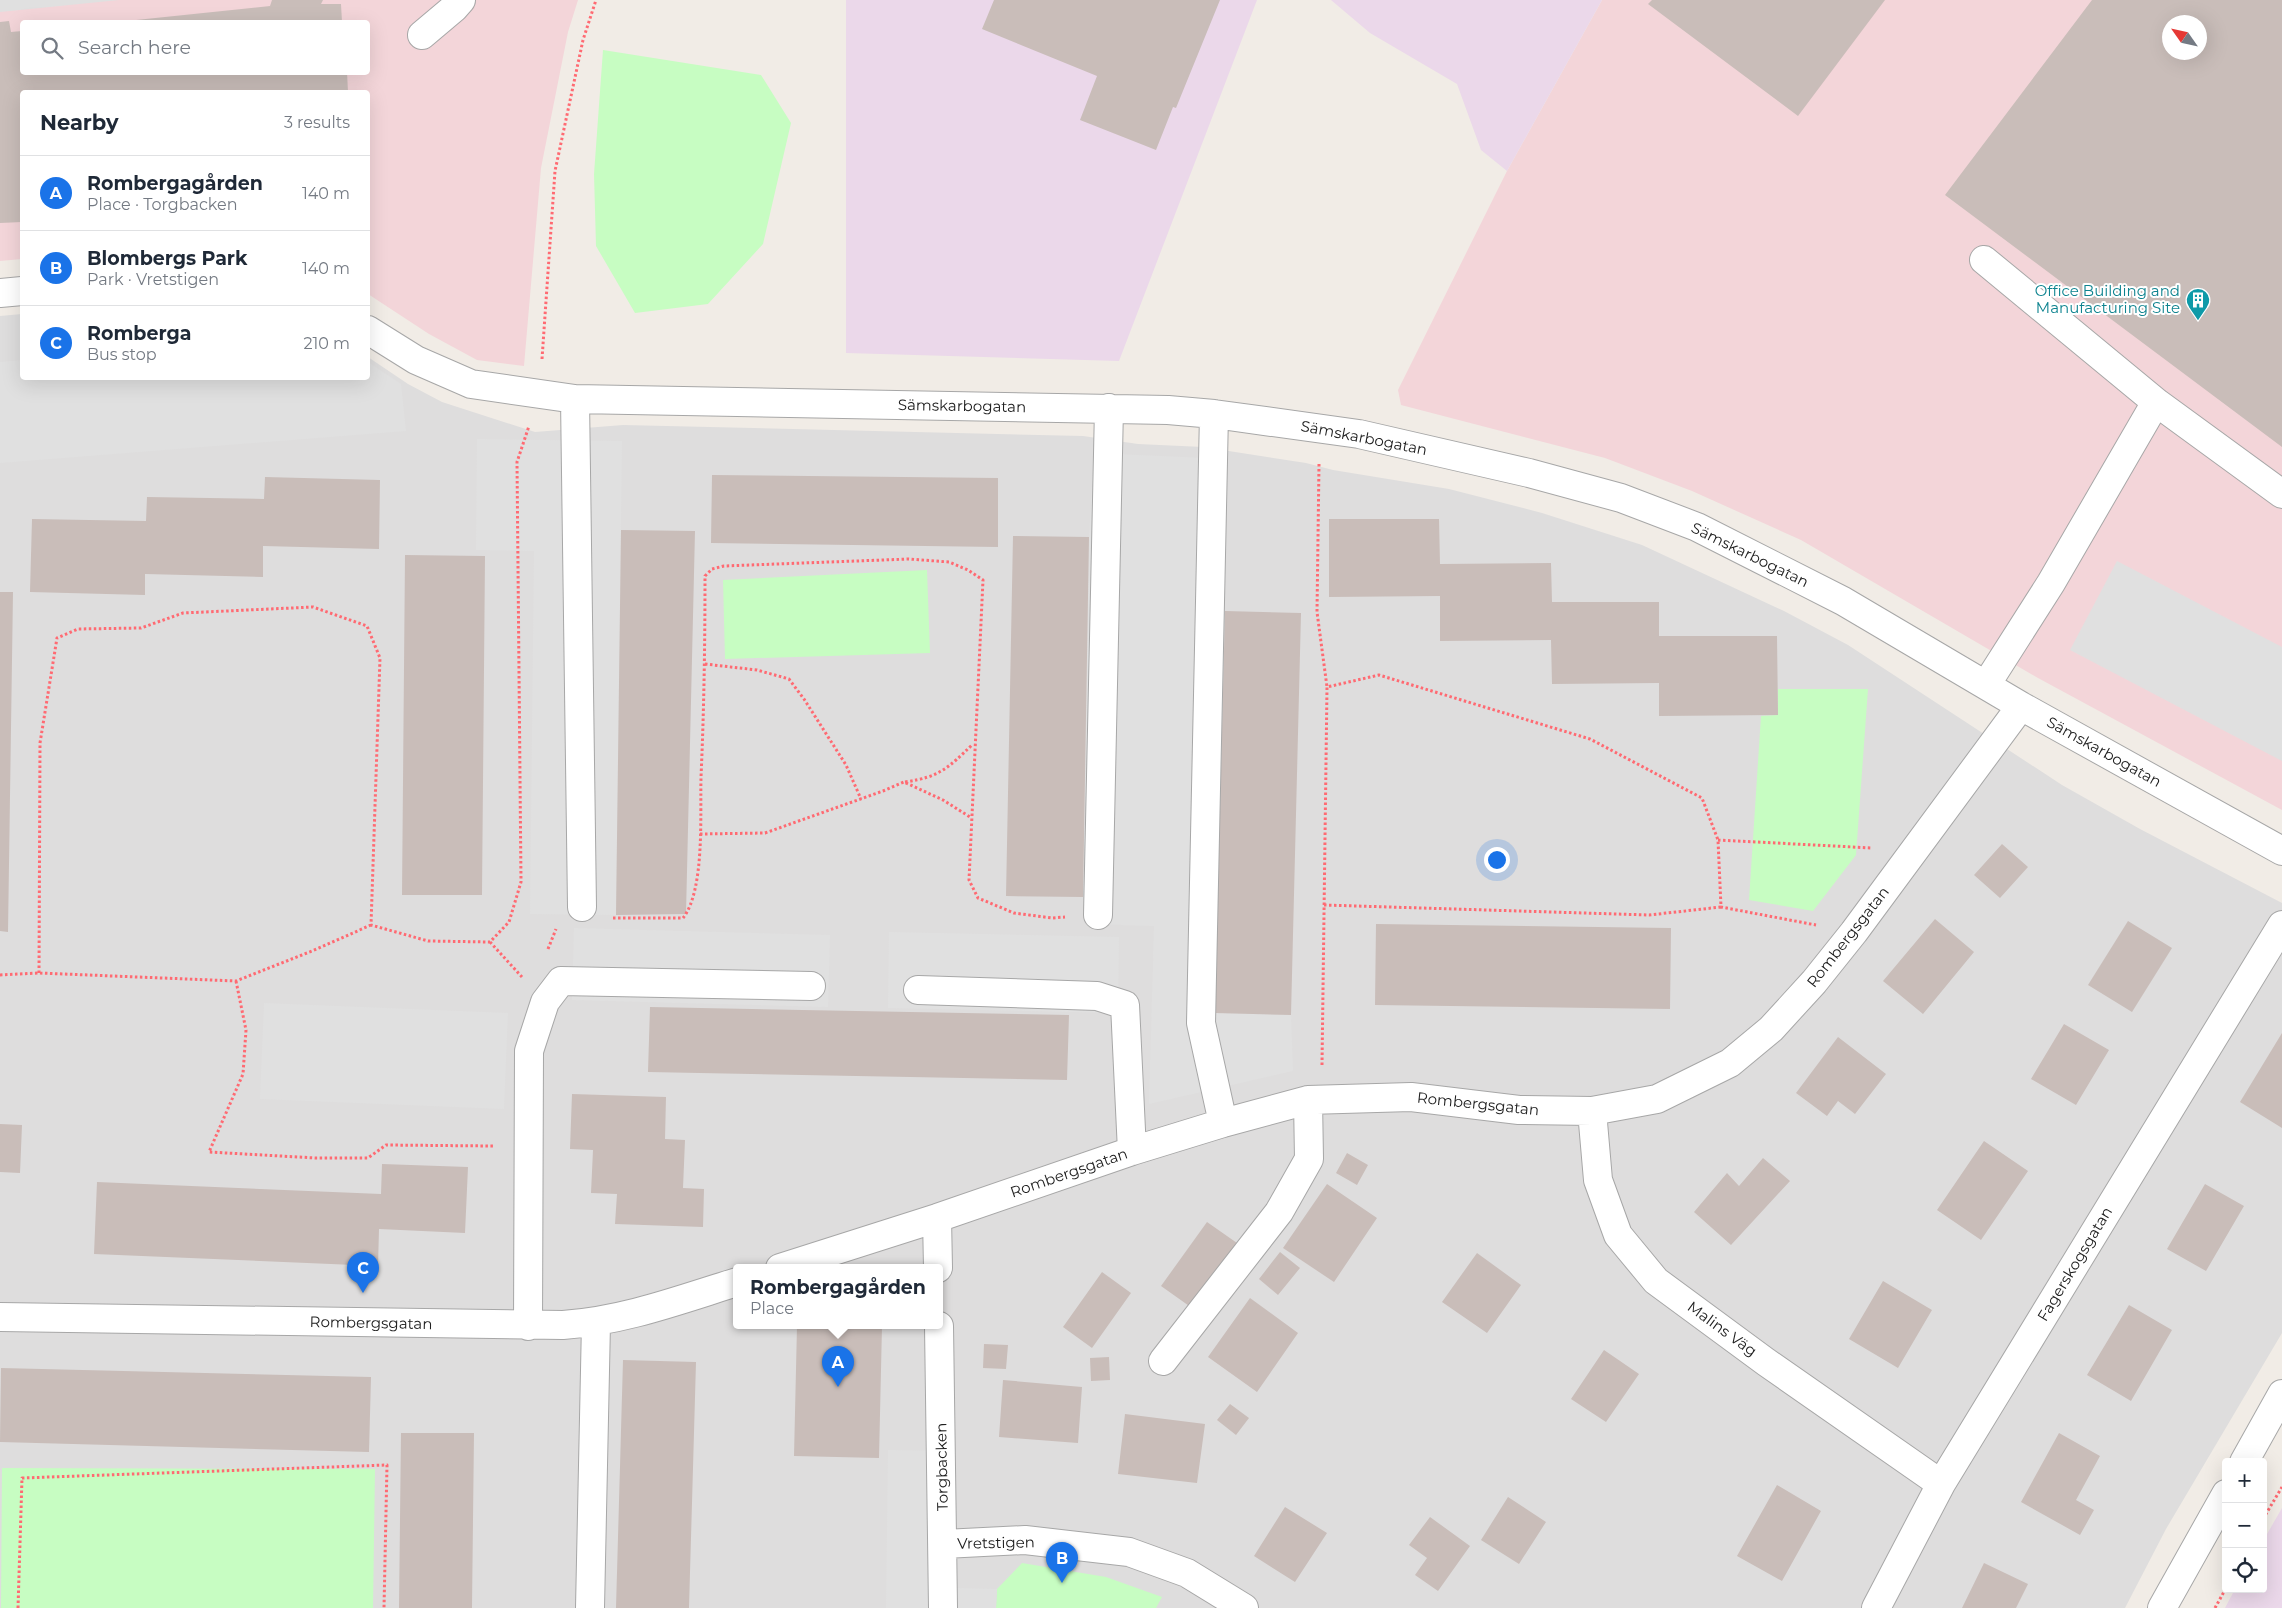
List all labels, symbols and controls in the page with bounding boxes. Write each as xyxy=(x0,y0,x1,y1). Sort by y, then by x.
north arrow xyxy=(2162,15,2207,60)
search box xyxy=(20,20,370,75)
icon: search xyxy=(38,34,66,62)
text: Search here xyxy=(78,36,191,59)
text: Nearby xyxy=(40,110,119,135)
text: 3 results xyxy=(284,113,350,132)
text: Rombergagården xyxy=(87,172,263,195)
text: A xyxy=(50,184,62,203)
text: 140 m xyxy=(302,184,350,203)
text: Place · Torgbacken xyxy=(87,195,238,214)
text: Blombergs Park xyxy=(87,247,247,270)
text: B xyxy=(50,259,62,278)
text: 140 m xyxy=(302,259,350,278)
text: Park · Vretstigen xyxy=(87,270,219,289)
place label: Office Building and Manufacturing Site xyxy=(2035,281,2180,317)
building icon: Office Building and Manufacturing Site xyxy=(2185,287,2211,321)
text: Romberga xyxy=(87,322,192,345)
text: C xyxy=(50,334,62,353)
text: 210 m xyxy=(303,334,350,353)
text: Bus stop xyxy=(87,345,157,364)
street label: Sämskarbogatan xyxy=(898,395,1026,416)
street label: Sämskarbogatan xyxy=(1299,416,1429,459)
street label: Sämskarbogatan xyxy=(1688,518,1812,591)
street label: Sämskarbogatan xyxy=(2043,712,2165,791)
your location xyxy=(1484,847,1510,873)
street label: Rombergsgatan xyxy=(1802,882,1893,991)
street label: Rombergsgatan xyxy=(1416,1088,1540,1119)
street label: Rombergsgatan xyxy=(1008,1144,1130,1201)
street label: Fagerskogsgatan xyxy=(2033,1203,2116,1324)
pin: C xyxy=(347,1252,379,1293)
popup xyxy=(733,1264,943,1329)
text: Rombergagården xyxy=(750,1276,926,1299)
street label: Malins Väg xyxy=(1684,1297,1761,1360)
text: Place xyxy=(750,1299,794,1318)
street label: Rombergsgatan xyxy=(309,1312,433,1333)
pin: A xyxy=(822,1346,854,1387)
street label: Torgbacken xyxy=(931,1423,952,1511)
map controls xyxy=(2222,1458,2267,1593)
button: + xyxy=(2222,1458,2267,1503)
button: − xyxy=(2222,1503,2267,1548)
street label: Vretstigen xyxy=(957,1532,1035,1553)
pin: B xyxy=(1046,1542,1078,1583)
button: locate xyxy=(2222,1548,2267,1593)

